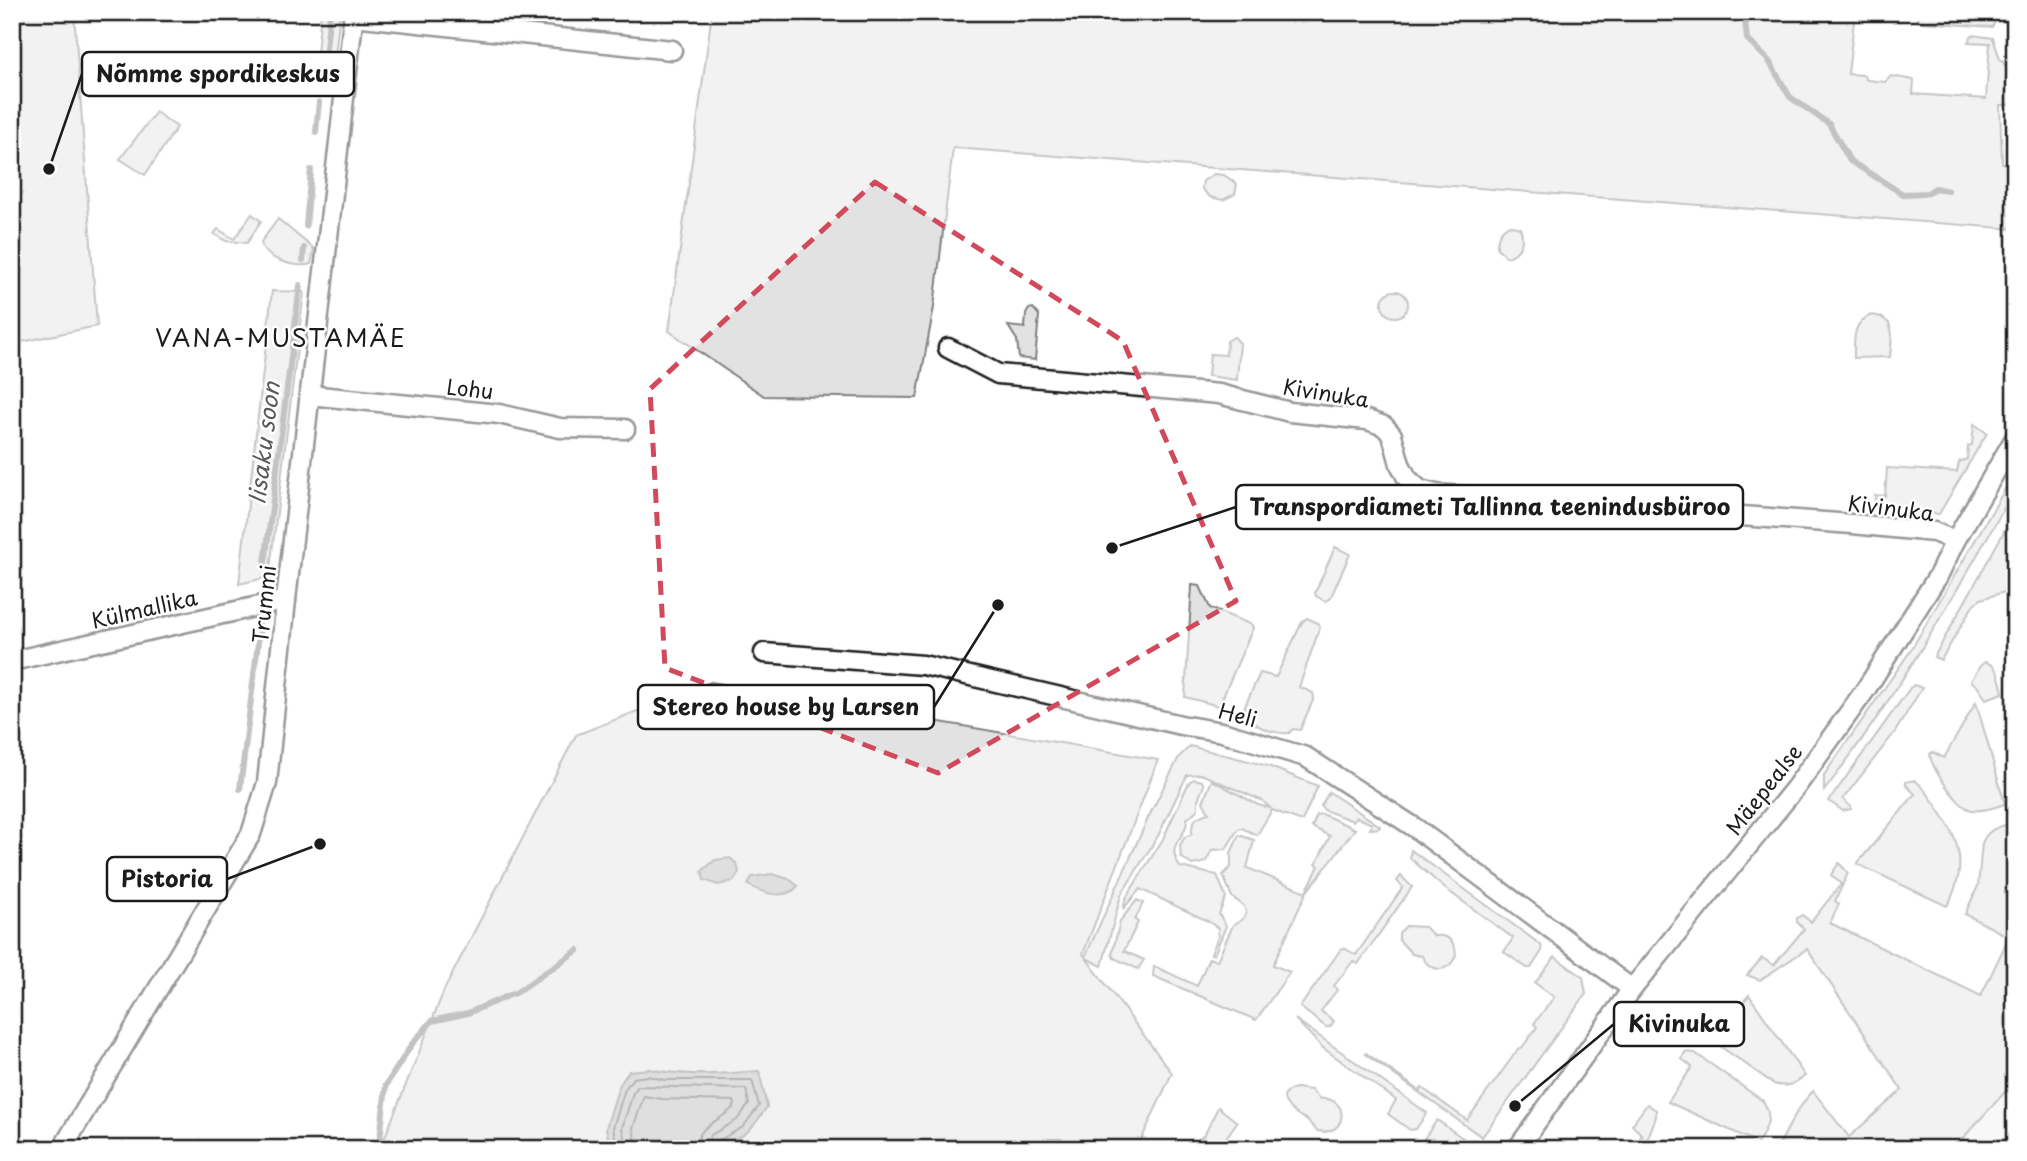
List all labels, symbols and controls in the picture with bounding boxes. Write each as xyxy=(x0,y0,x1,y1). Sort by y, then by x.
callout: Nõmme spordikeskus xyxy=(82,52,354,96)
text: Nõmme spordikeskus xyxy=(96,55,340,90)
district label: VANA-MUSTAMÄE xyxy=(155,319,407,355)
street label: Kivinuka xyxy=(1281,369,1371,415)
street label: Lohu xyxy=(445,370,495,406)
water label: Iisaku soon xyxy=(238,379,288,506)
callout: Transpordiameti Tallinna teenindusbüroo xyxy=(1236,485,1743,529)
street label: Kivinuka xyxy=(1846,486,1936,528)
text: Transpordiameti Tallinna teenindusbüroo xyxy=(1250,488,1730,523)
street label: Trummi xyxy=(243,563,283,645)
street label: Külmallika xyxy=(88,580,201,636)
callout: Stereo house by Larsen xyxy=(638,685,934,729)
text: Stereo house by Larsen xyxy=(653,688,919,723)
street label: Heli xyxy=(1215,694,1261,734)
street label: Mäepealse xyxy=(1717,737,1809,841)
callout: Pistoria xyxy=(107,857,227,901)
text: Pistoria xyxy=(121,860,213,895)
callout: Kivinuka xyxy=(1614,1002,1744,1046)
text: Kivinuka xyxy=(1628,1005,1731,1040)

